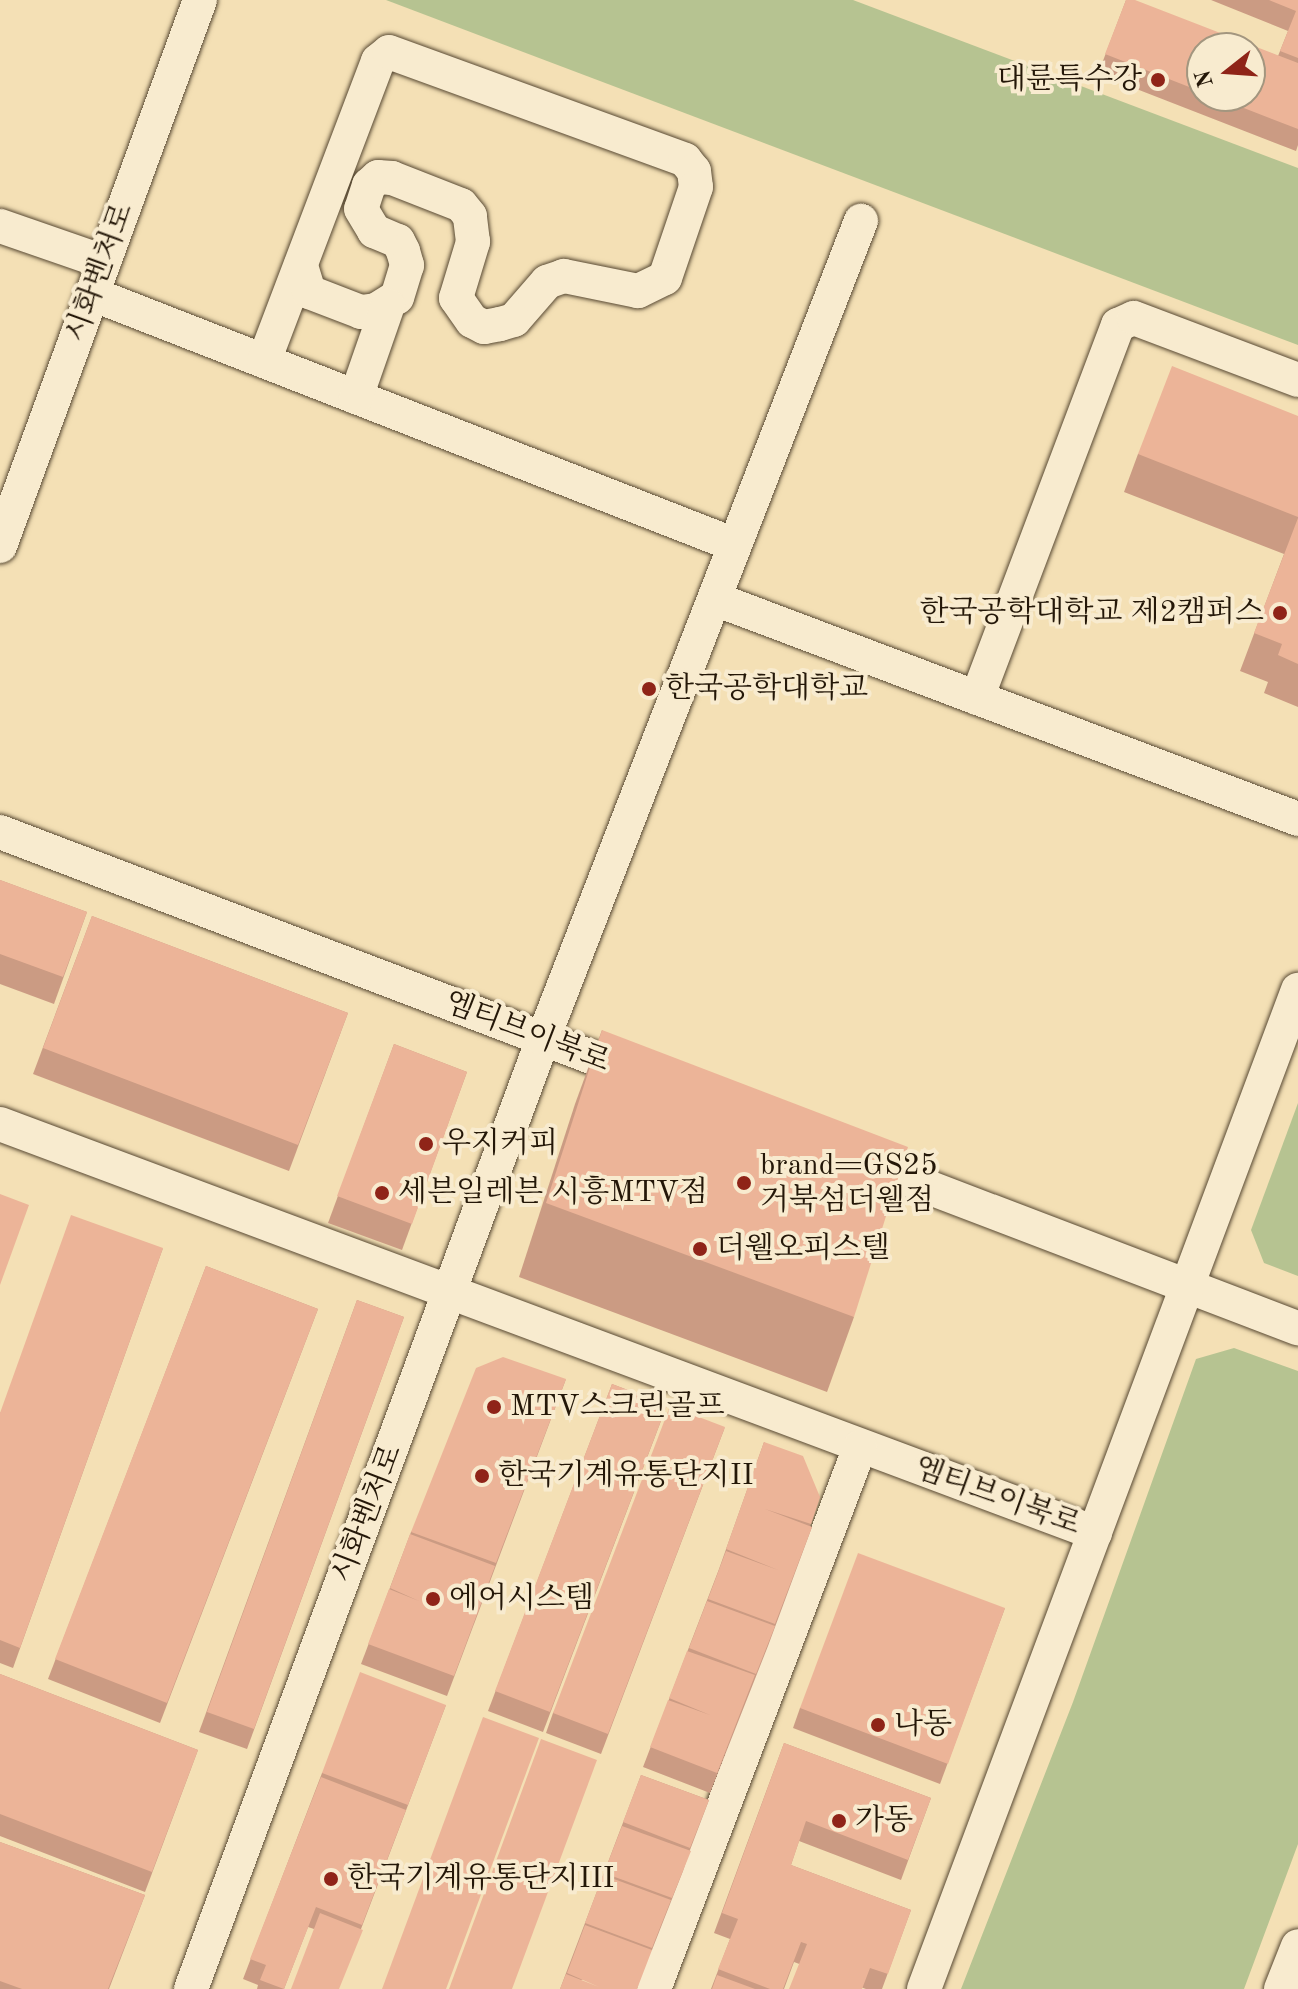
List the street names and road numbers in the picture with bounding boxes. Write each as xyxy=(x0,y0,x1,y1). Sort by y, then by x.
street label: 시화벤처로 xyxy=(58,199,142,347)
street label: 엠티브이북로 xyxy=(439,985,615,1081)
street label: 시화벤처로 xyxy=(325,1440,411,1588)
street label: 엠티브이북로 xyxy=(909,1450,1085,1544)

